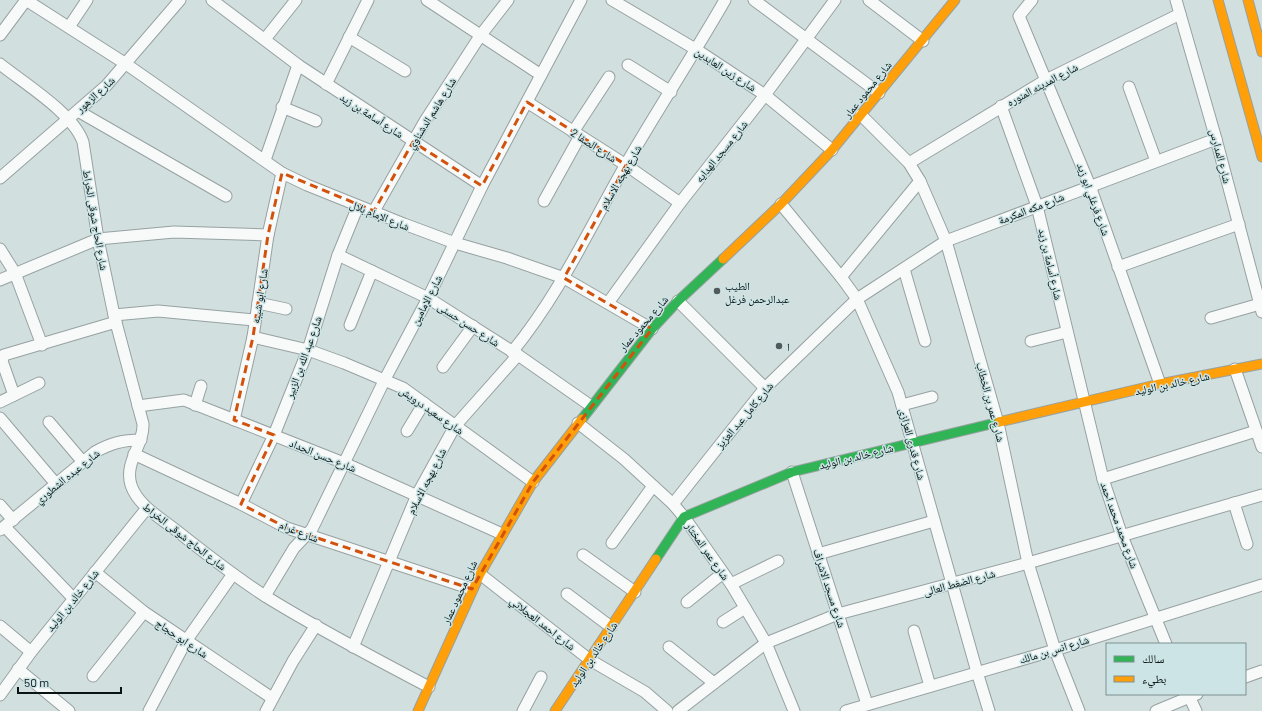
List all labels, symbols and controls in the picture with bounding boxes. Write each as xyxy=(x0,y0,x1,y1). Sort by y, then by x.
street label: شارع زين العابدين xyxy=(692,44,759,94)
street label: شارع محمود عمار xyxy=(840,58,895,121)
street label: شارع المدينه المنوره xyxy=(1004,60,1080,109)
street label: شارع الزهور xyxy=(72,73,118,116)
street label: شارع هاشم الدشناوي xyxy=(404,75,461,153)
street label: شارع أسامة بن زيد xyxy=(337,90,406,141)
street label: شارع مسجد الهدايه xyxy=(692,117,751,185)
street label: شارع الصفا 2 xyxy=(568,125,619,165)
street label: شارع المدارس xyxy=(1207,127,1235,185)
street label: شارع بهجه الاسلام xyxy=(596,142,645,212)
street label: شارع فرغلي ابو زيد xyxy=(1072,161,1113,238)
street label: شارع الحاج شوقى الخراط xyxy=(80,169,111,271)
street label: شارع مكه المكرمة xyxy=(996,190,1066,227)
street label: شارع الإمام بلال xyxy=(348,197,412,234)
street label: شارع أسامة بن زيد xyxy=(1035,227,1066,301)
street label: شارع ابو شيبه xyxy=(248,268,271,325)
street label: شارع الإمامين xyxy=(408,273,445,328)
place label: الطيب عبدالرحمن فرغل xyxy=(725,279,790,306)
marker: الطيب عبدالرحمن فرغل xyxy=(712,286,722,296)
street label: شارع محمود عمار xyxy=(615,293,671,355)
street label: شارع حسن حسنى xyxy=(435,299,502,350)
street label: شارع عبد الله بن الزبير xyxy=(282,314,325,401)
place label: ا xyxy=(787,340,790,353)
marker: ا xyxy=(774,341,784,351)
street label: شارع عمر بن الخطاب xyxy=(973,361,1008,444)
street label: شارع خالد بن الوليد xyxy=(1134,369,1211,398)
street label: شارع كامل عبد العزيز xyxy=(712,379,776,452)
street label: شارع سعيد درويش xyxy=(397,383,467,438)
street label: شارع قدرى العزازى xyxy=(896,407,929,482)
street label: شارع حسن الحداد xyxy=(287,436,358,475)
street label: شارع خالد بن الوليد xyxy=(818,441,895,472)
street label: شارع عبده الشطوري xyxy=(32,446,104,508)
street label: شارع بهجه الاسلام xyxy=(404,446,449,517)
street label: شارع محمد محمد احمد xyxy=(1097,480,1142,570)
street label: شارع الحاج شوقى الخراط xyxy=(140,499,229,573)
street label: شارع غرام xyxy=(277,518,321,545)
street label: شارع عمر المختار xyxy=(682,519,733,583)
street label: شارع مسجد الاشراف xyxy=(810,547,849,629)
street label: شارع محمود عمار xyxy=(438,558,480,627)
street label: شارع خالد بن الوليد xyxy=(43,566,102,634)
street label: شارع الضغط العالى xyxy=(922,566,997,599)
street label: شارع احمد العجلاتي xyxy=(506,593,578,655)
street label: شارع ابو حجاج xyxy=(153,616,211,661)
street label: شارع خالد بن الوليد xyxy=(566,619,620,690)
street label: شارع انس بن مالك xyxy=(1018,632,1091,667)
legend xyxy=(1106,643,1246,695)
text: سالك xyxy=(1142,651,1164,665)
scale bar xyxy=(18,669,121,695)
text: بطيء xyxy=(1142,671,1166,689)
text: 50 m xyxy=(24,675,49,689)

